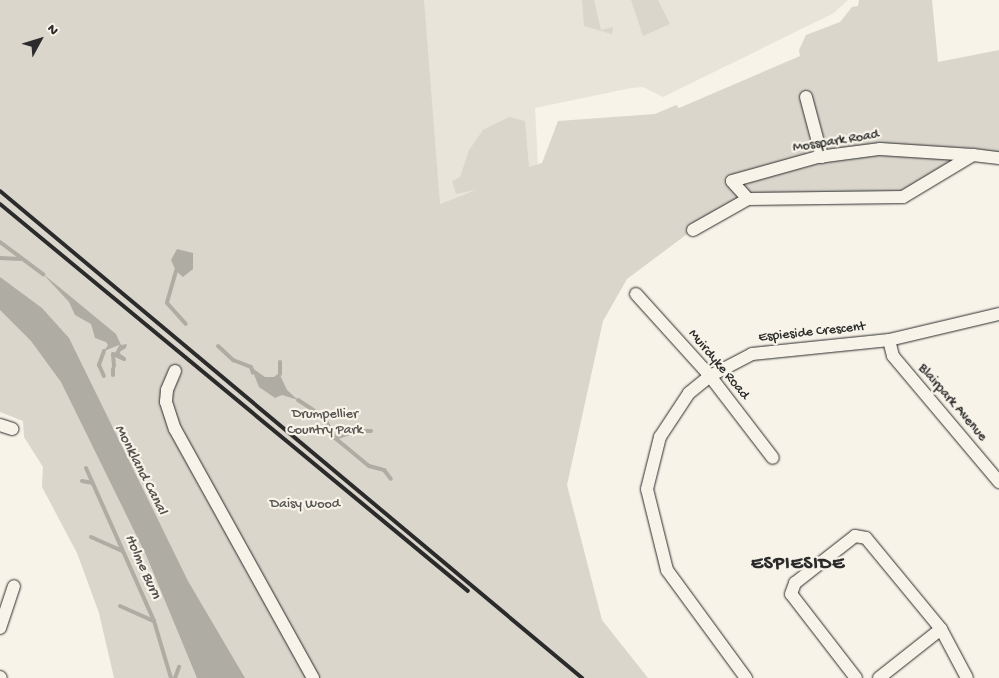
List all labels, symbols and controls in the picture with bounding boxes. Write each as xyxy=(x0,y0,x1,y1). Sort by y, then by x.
north arrow xyxy=(15,15,65,65)
text: N xyxy=(43,21,62,39)
street label: Mosspark Road xyxy=(792,127,880,157)
street label: Espieside Crescent xyxy=(758,319,866,347)
street label: Muirdyke Road xyxy=(684,326,752,404)
street label: Blairpark Avenue xyxy=(914,361,990,445)
park label: Drumpellier Country Park xyxy=(287,407,363,440)
water label: Monkland Canal xyxy=(110,422,170,518)
park label: Daisy Wood xyxy=(270,497,340,513)
water label: Holme Burn xyxy=(120,532,164,602)
district label: ESPIESIDE xyxy=(750,554,846,576)

